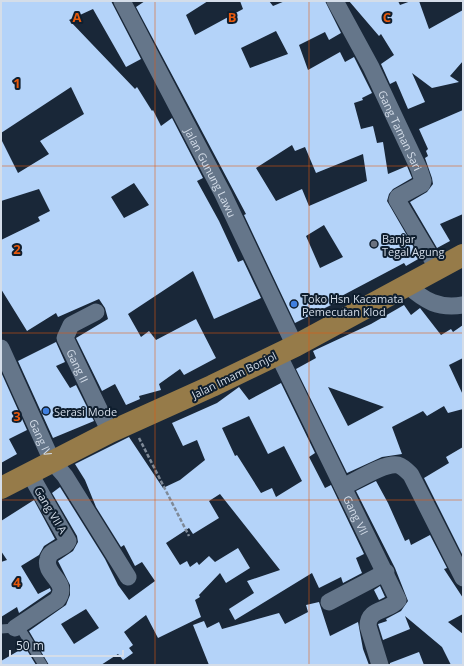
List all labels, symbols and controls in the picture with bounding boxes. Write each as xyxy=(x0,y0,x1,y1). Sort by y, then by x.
text: A xyxy=(73,8,82,26)
text: B xyxy=(228,8,237,26)
text: C xyxy=(383,8,391,26)
text: 1 xyxy=(13,74,21,92)
street label: Gang Taman Sari xyxy=(375,87,426,173)
street label: Jalan Gunung Lawu xyxy=(182,124,240,219)
place label: Banjar Tegal Agung xyxy=(382,231,444,259)
marker: Banjar Tegal Agung xyxy=(369,239,379,249)
text: 2 xyxy=(13,240,21,258)
place label: Toko Hsn Kacamata Pemecutan Klod xyxy=(302,291,403,319)
marker: Toko Hsn Kacamata Pemecutan Klod xyxy=(289,299,299,309)
street label: Gang II xyxy=(64,346,93,385)
street label: Jalan Imam Bonjol xyxy=(188,348,279,402)
place label: Serasi Mode xyxy=(54,404,117,419)
marker: Serasi Mode xyxy=(41,406,51,416)
text: 3 xyxy=(13,407,21,425)
street label: Gang IV xyxy=(26,416,56,459)
street label: Gang VII A xyxy=(31,484,71,536)
street label: Gang VII xyxy=(340,493,373,537)
text: 4 xyxy=(13,573,21,591)
scale bar xyxy=(10,632,123,658)
text: 50 m xyxy=(16,637,44,654)

